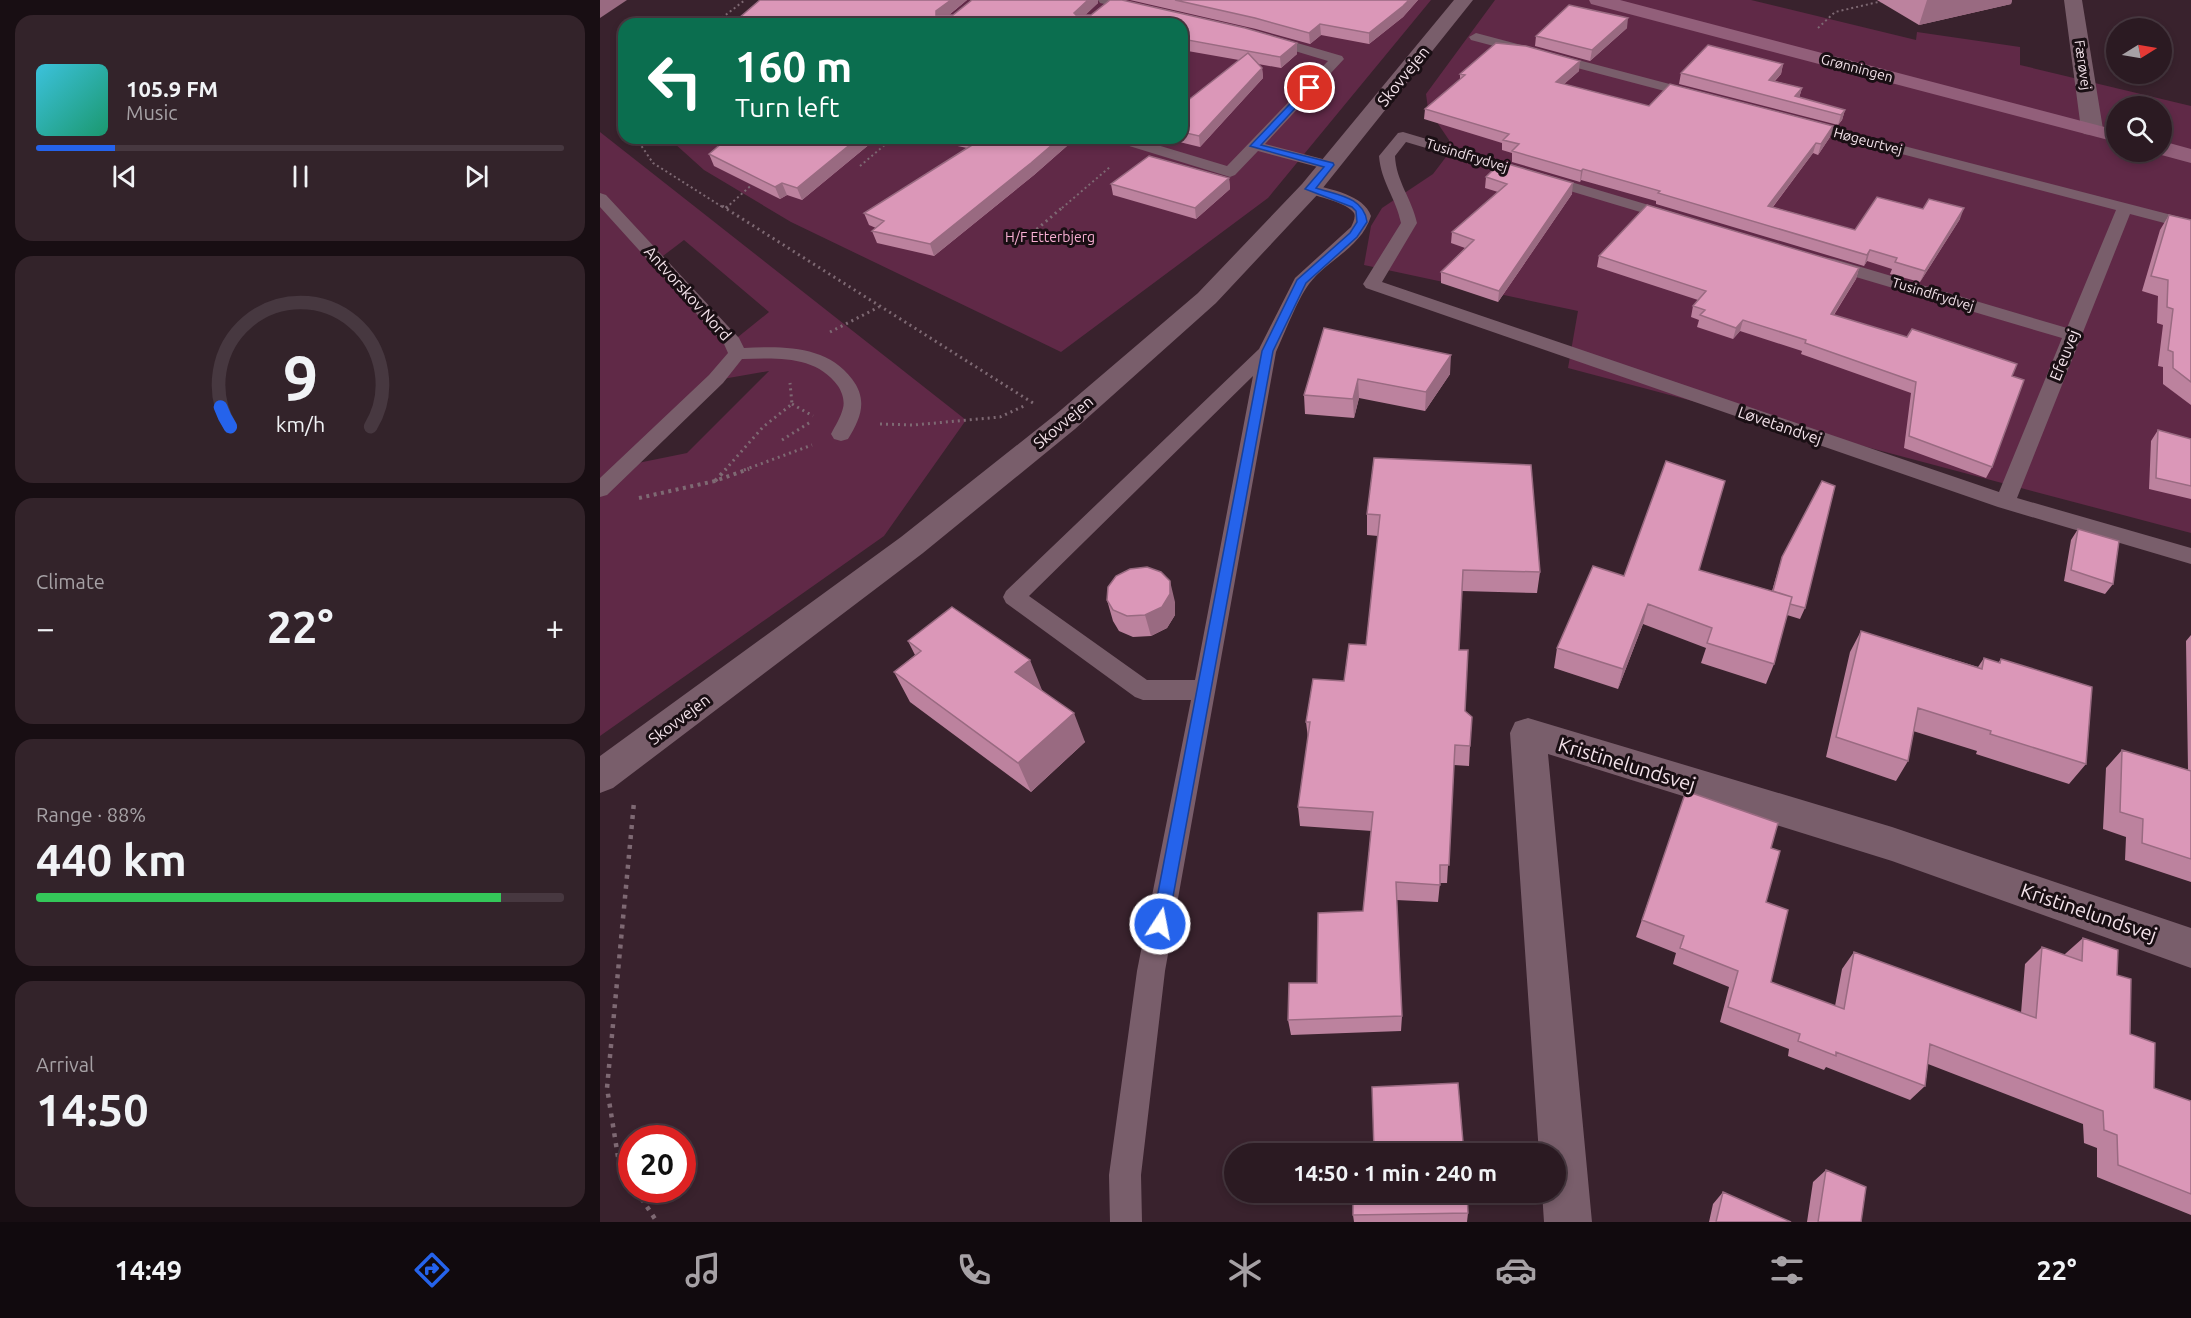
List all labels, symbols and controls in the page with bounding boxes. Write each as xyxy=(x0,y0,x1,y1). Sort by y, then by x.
north arrow xyxy=(2106,18,2172,84)
map controls xyxy=(2106,18,2172,162)
street label: Færøvej xyxy=(2072,39,2094,91)
icon: left xyxy=(636,42,714,120)
street label: Skovvejen xyxy=(1373,42,1433,110)
text: 160 m xyxy=(735,43,852,90)
street label: Grønningen xyxy=(1819,51,1895,85)
pin xyxy=(1284,62,1335,113)
icon: arrive xyxy=(1293,71,1326,104)
text: 105.9 FM xyxy=(126,76,218,101)
text: Turn left xyxy=(735,92,839,122)
button: search xyxy=(2106,96,2172,162)
text: Music xyxy=(126,101,178,124)
street label: Høgeurtvej xyxy=(1832,124,1904,158)
street label: Tusindfrydvej xyxy=(1424,135,1510,175)
icon: previous xyxy=(108,160,141,193)
icon: pause xyxy=(284,160,317,193)
icon: next xyxy=(460,160,493,193)
park label: H/F Etterbjerg xyxy=(1005,229,1095,245)
street label: Antvorskov Nord xyxy=(641,242,735,344)
street label: Tusindfrydvej xyxy=(1890,274,1976,314)
street label: Efeuvej xyxy=(2046,327,2082,383)
text: 9 xyxy=(282,343,318,413)
street label: Skovvejen xyxy=(1030,392,1096,452)
street label: Løvetandvej xyxy=(1736,402,1824,448)
text: km/h xyxy=(275,412,325,436)
text: Climate xyxy=(36,570,105,593)
text: 22° xyxy=(267,601,333,652)
text: − xyxy=(36,609,55,646)
text: + xyxy=(545,609,564,646)
street label: Skovvejen xyxy=(645,690,713,748)
street label: Kristinelundsvej xyxy=(1555,732,1699,796)
text: Range · 88% xyxy=(36,803,146,826)
text: 440 km xyxy=(36,834,187,885)
street label: Kristinelundsvej xyxy=(2018,878,2160,946)
position arrow xyxy=(1128,892,1192,956)
text: Arrival xyxy=(36,1053,94,1076)
text: 14:50 xyxy=(36,1084,149,1135)
speed limit sign: 20 xyxy=(618,1125,696,1203)
text: 14:50 · 1 min · 240 m xyxy=(1293,1160,1497,1185)
icon: directions xyxy=(411,1249,453,1291)
icon: music xyxy=(682,1249,724,1291)
icon: phone xyxy=(953,1249,995,1291)
icon: climate xyxy=(1224,1249,1266,1291)
icon: car xyxy=(1495,1249,1537,1291)
icon: filters xyxy=(1766,1249,1808,1291)
text: 14:49 xyxy=(114,1255,182,1285)
text: 22° xyxy=(2036,1255,2076,1285)

